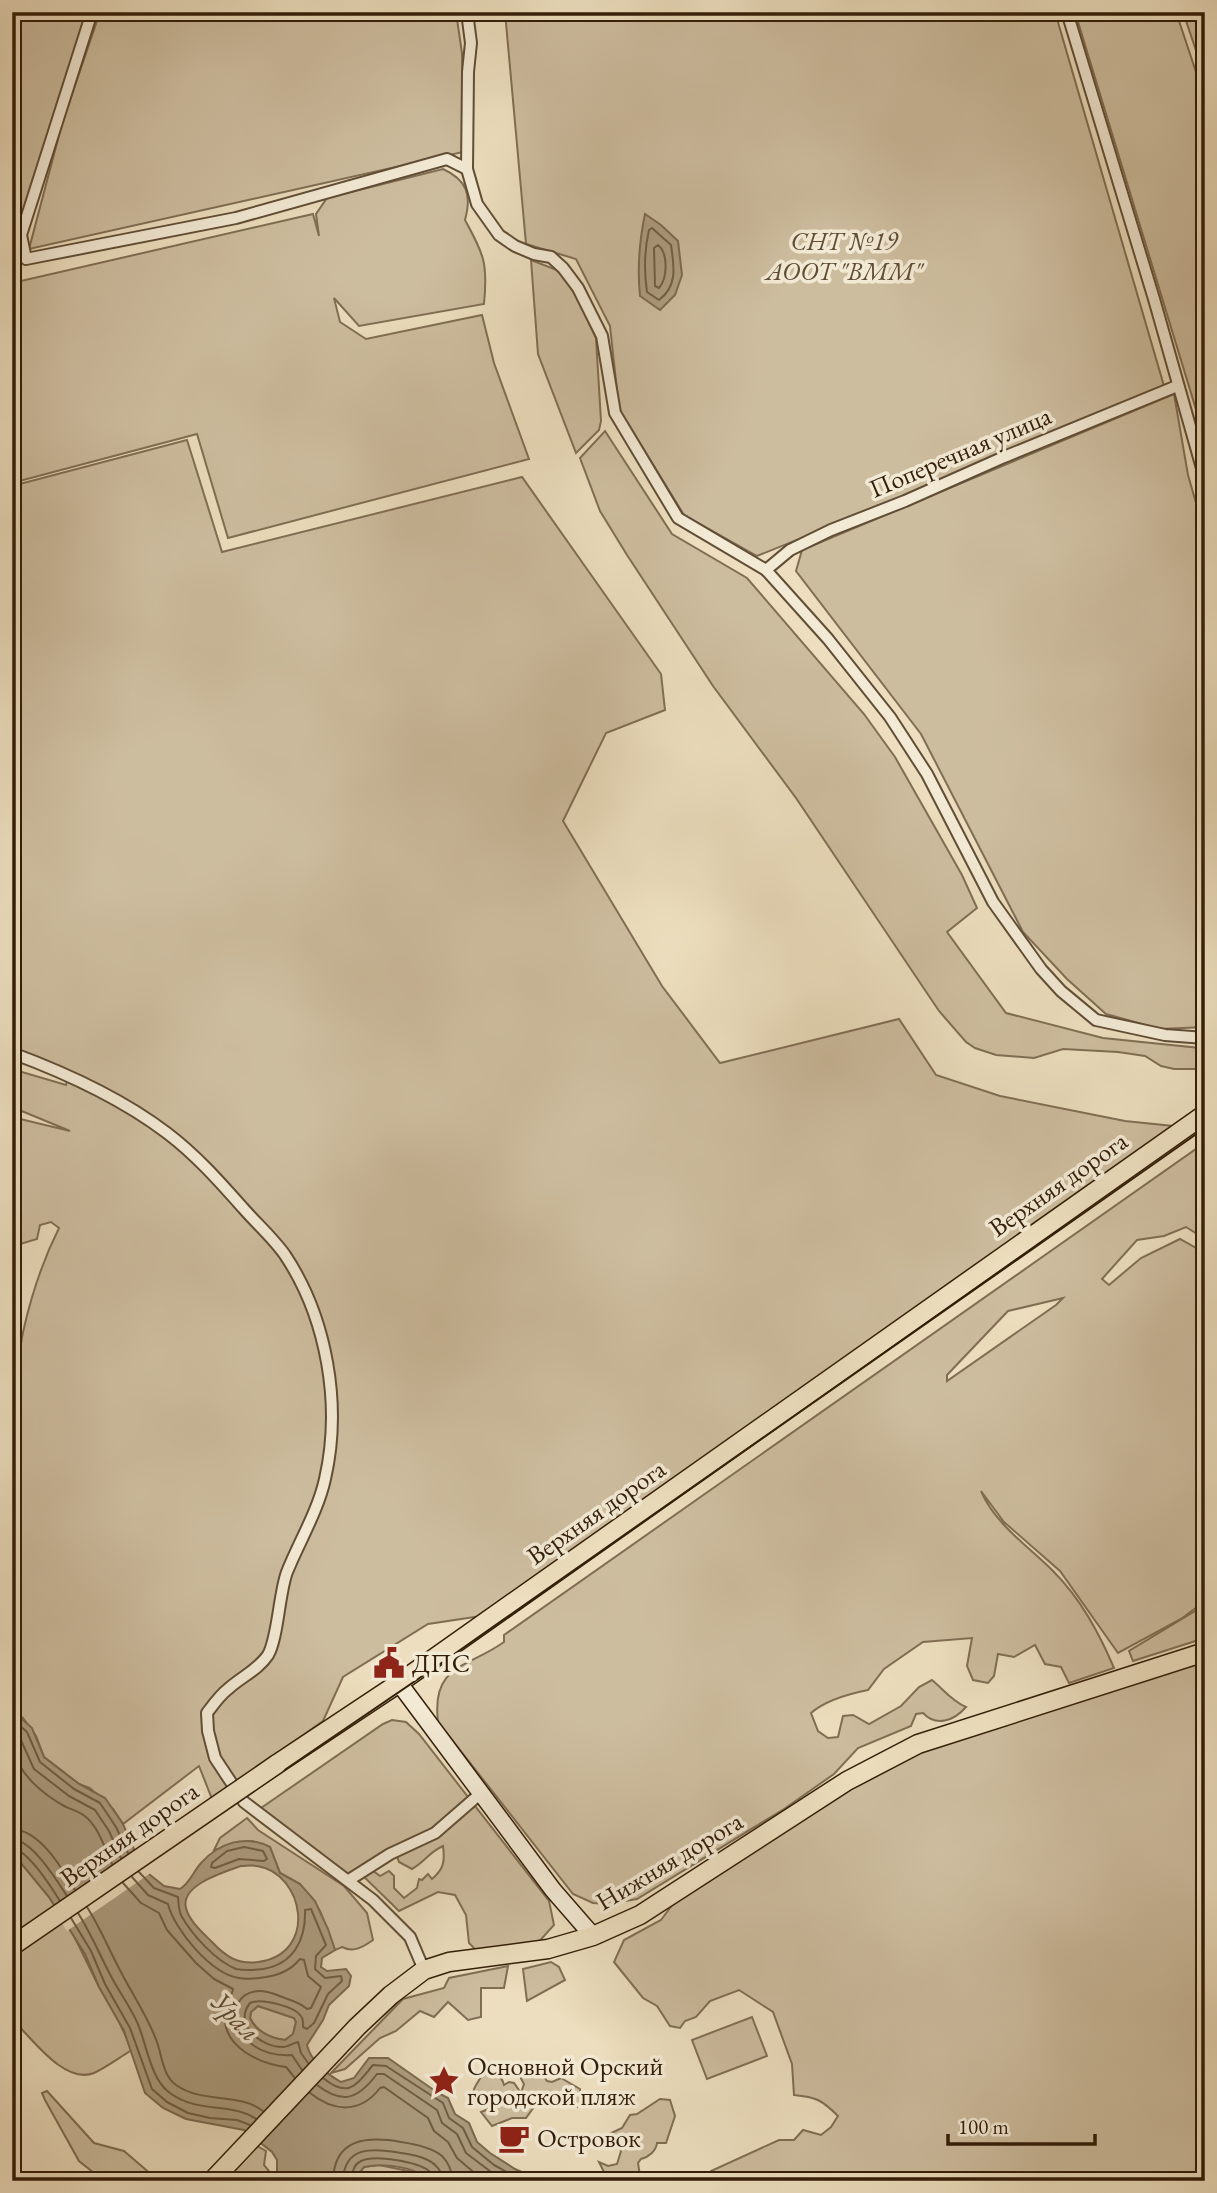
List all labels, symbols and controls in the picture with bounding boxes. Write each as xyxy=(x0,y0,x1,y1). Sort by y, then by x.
park label: СНТ №19 АООТ "ВММ" xyxy=(764,224,925,288)
street label: Поперечная улица xyxy=(864,398,1057,506)
street label: Верхняя дорога xyxy=(982,1123,1135,1244)
street label: Верхняя дорога xyxy=(520,1451,673,1572)
public building icon: ДПС xyxy=(372,1646,406,1680)
place label: ДПС xyxy=(412,1646,470,1680)
street label: Верхняя дорога xyxy=(53,1773,206,1894)
street label: Нижняя дорога xyxy=(589,1803,749,1918)
water label: Урал xyxy=(204,1983,268,2049)
place label: Основной Орский городской пляж xyxy=(467,2049,663,2113)
place icon: Основной Орский городской пляж xyxy=(427,2064,461,2098)
scale bar xyxy=(948,2102,1094,2146)
text: 100 m xyxy=(958,2113,1009,2140)
cafe icon: Островок xyxy=(497,2121,531,2155)
place label: Островок xyxy=(537,2121,641,2155)

